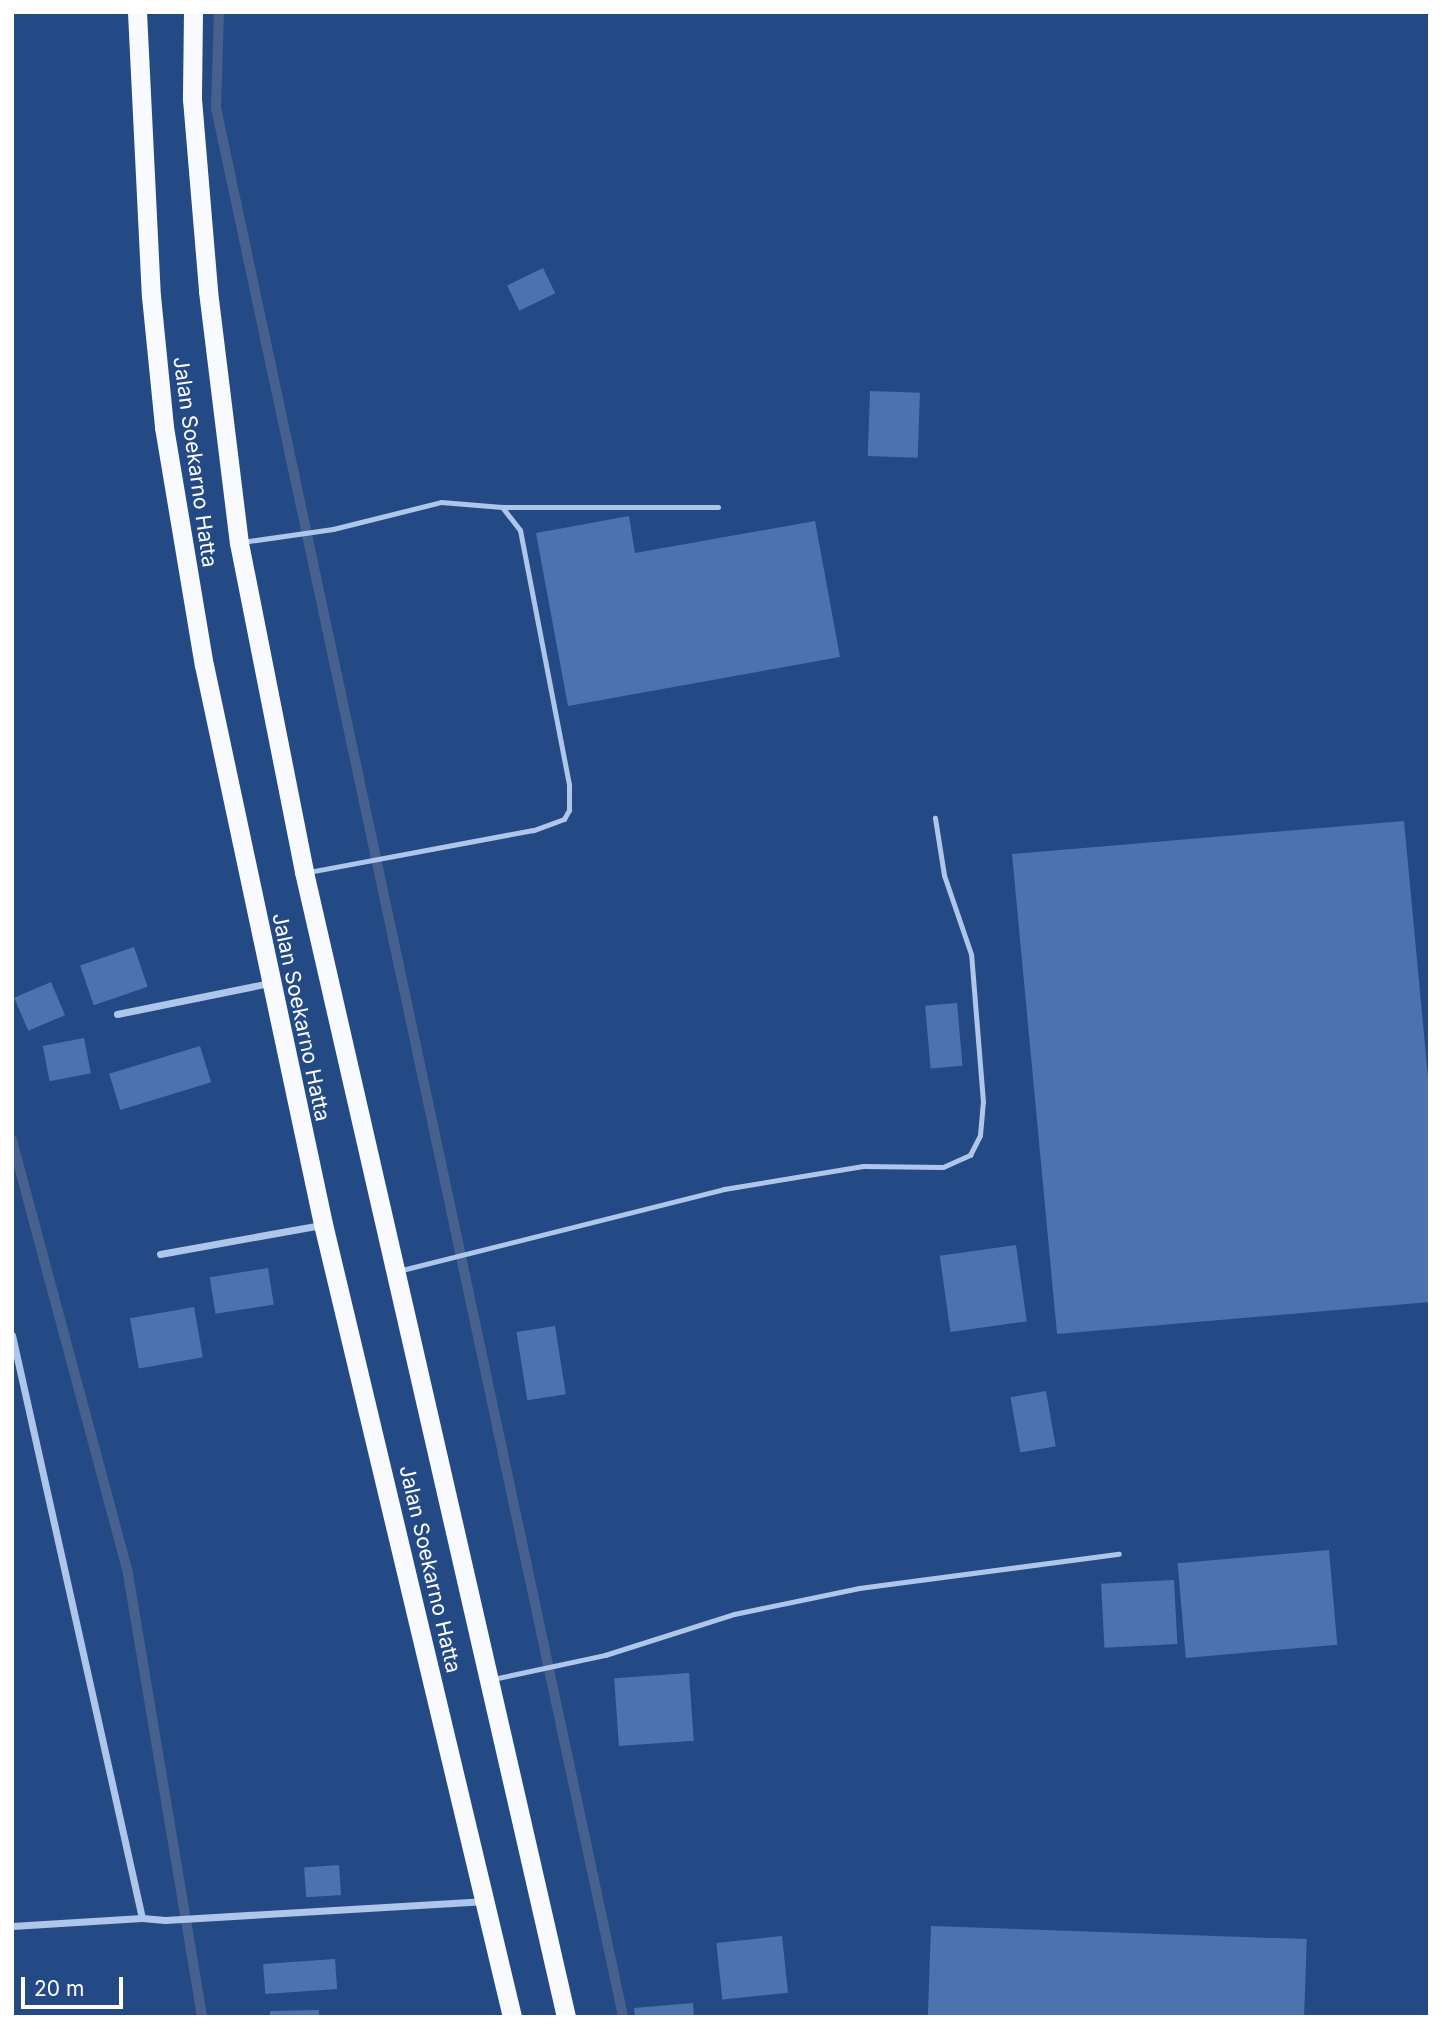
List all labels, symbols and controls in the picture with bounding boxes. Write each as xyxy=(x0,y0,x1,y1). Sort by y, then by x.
street label: Jalan Soekarno Hatta xyxy=(168,355,222,569)
street label: Jalan Soekarno Hatta xyxy=(267,911,335,1123)
street label: Jalan Soekarno Hatta xyxy=(394,1463,466,1675)
scale bar xyxy=(24,1962,126,2006)
text: 20 m xyxy=(34,1976,84,2001)

